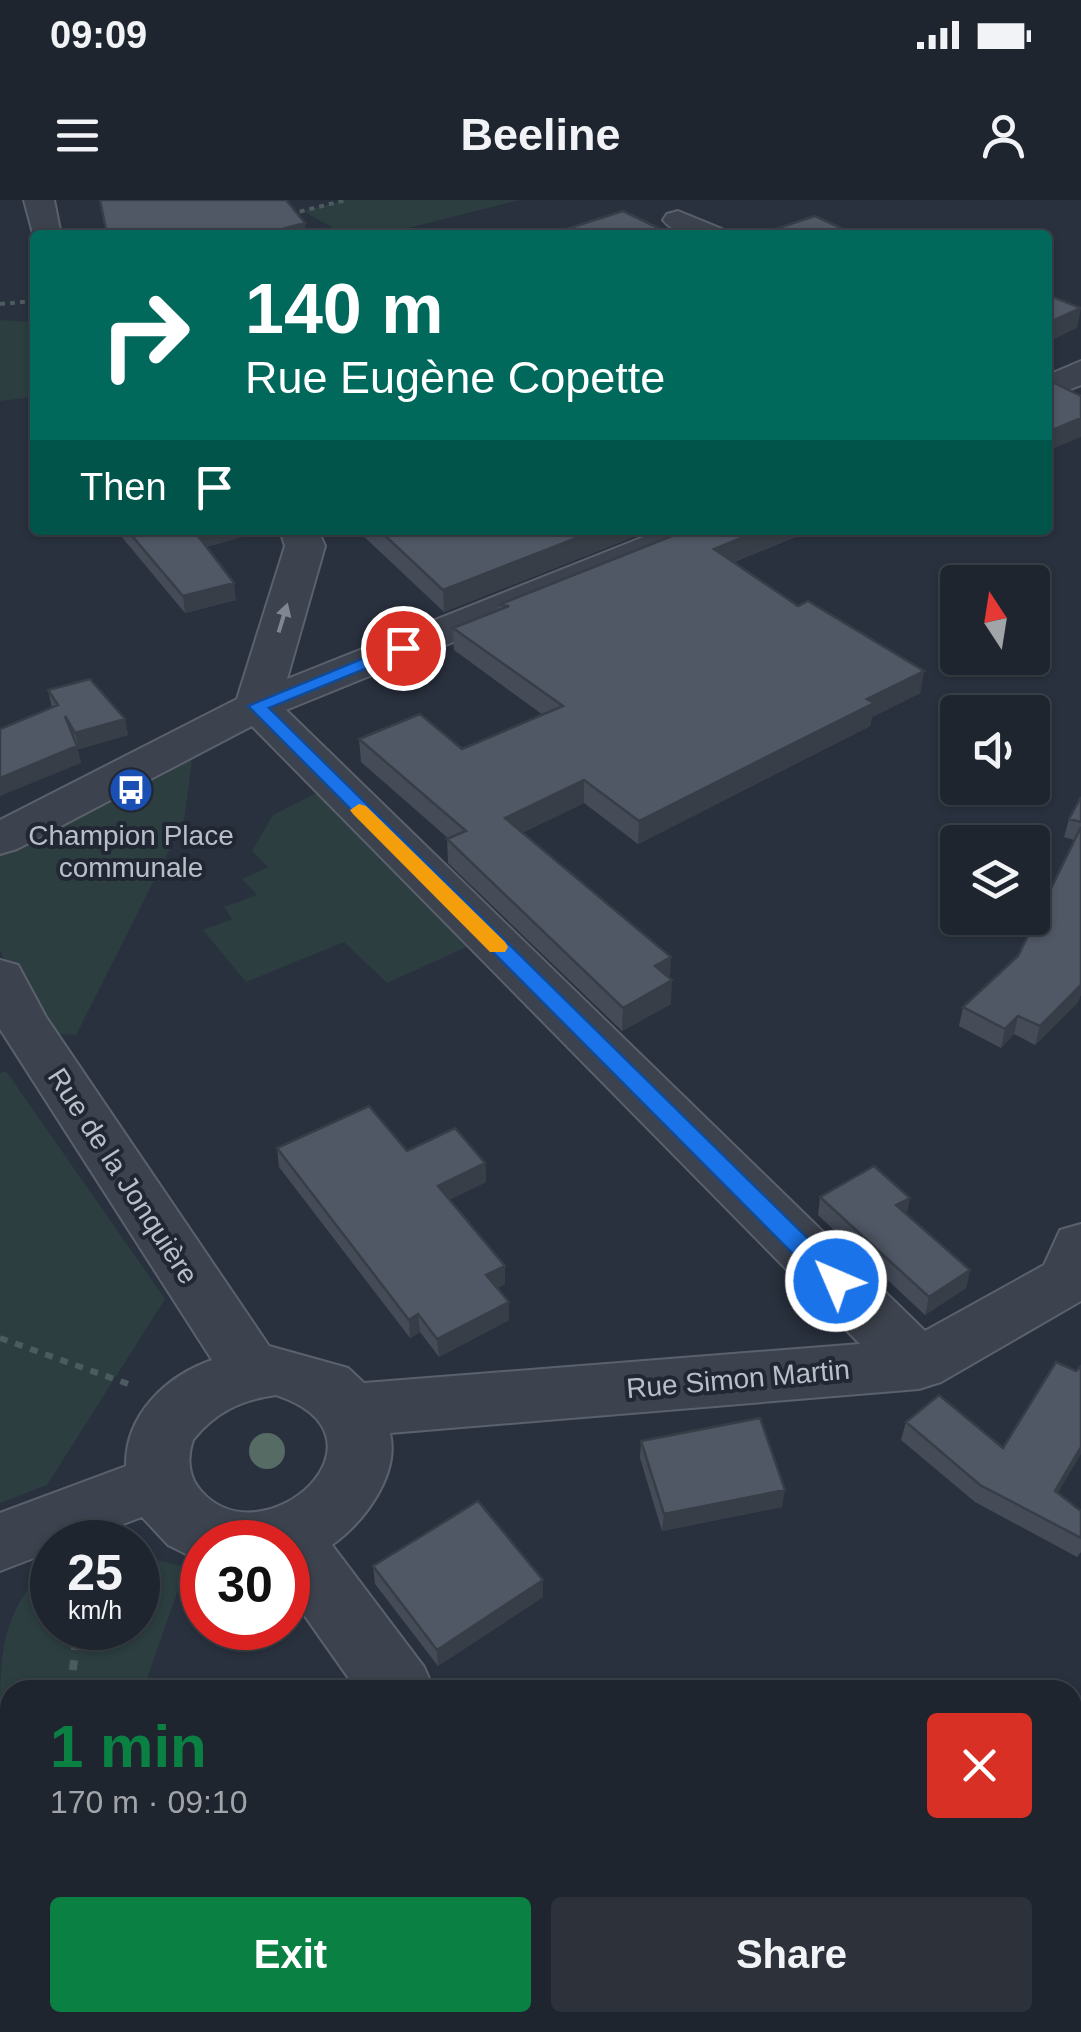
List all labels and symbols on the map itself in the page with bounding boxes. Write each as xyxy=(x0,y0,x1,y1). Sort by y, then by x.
north arrow xyxy=(940,565,1050,675)
one-way arrow xyxy=(276,602,291,633)
pin xyxy=(361,606,446,691)
bus stop icon: Champion Place communale xyxy=(108,767,154,813)
place label: Champion Place communale xyxy=(28,820,234,883)
street label: Rue de la Jonquière xyxy=(42,1062,204,1290)
position arrow xyxy=(784,1229,888,1333)
street label: Rue Simon Martin xyxy=(625,1354,851,1404)
speed limit sign: 30 xyxy=(180,1520,310,1650)

